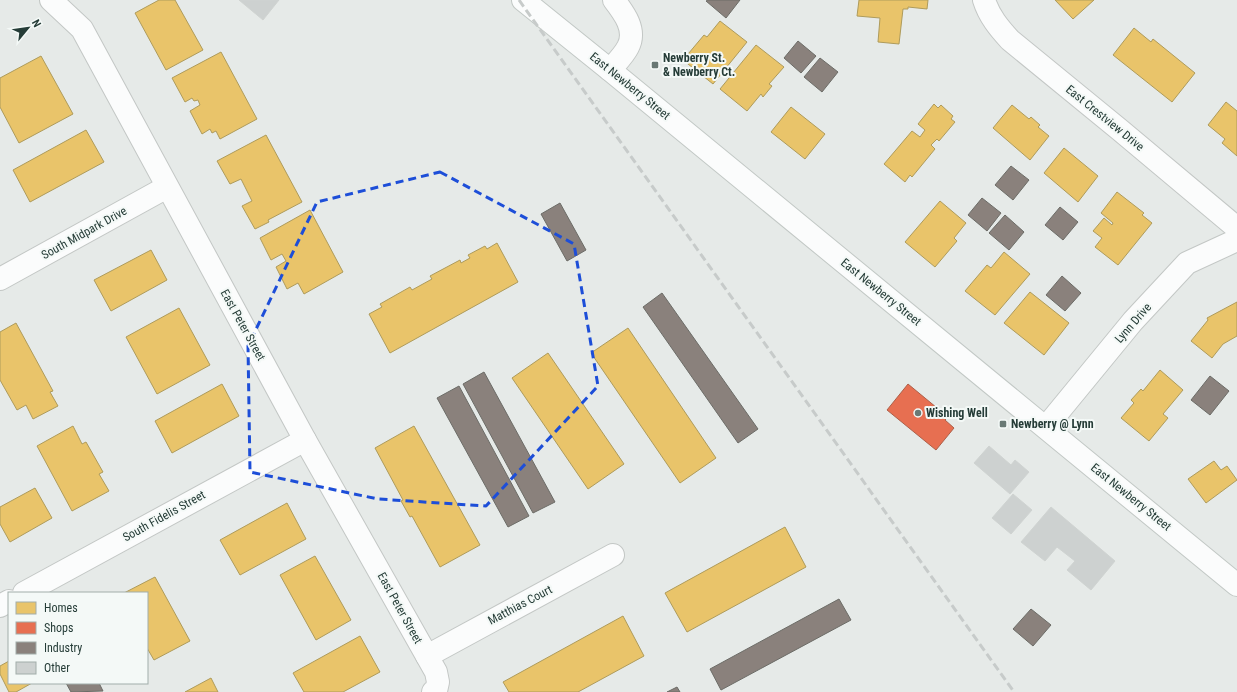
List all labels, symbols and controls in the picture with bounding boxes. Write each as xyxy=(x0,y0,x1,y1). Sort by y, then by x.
north arrow xyxy=(8,8,48,48)
text: N xyxy=(29,17,44,30)
street label: East Newberry Street xyxy=(587,49,673,123)
place label: Newberry St. & Newberry Ct. xyxy=(663,51,735,79)
marker: Newberry St. & Newberry Ct. xyxy=(650,60,660,70)
street label: East Crestview Drive xyxy=(1063,82,1147,154)
street label: South Midpark Drive xyxy=(39,204,129,262)
street label: East Newberry Street xyxy=(838,255,924,329)
street label: East Peter Street xyxy=(218,287,269,364)
street label: Lynn Drive xyxy=(1112,300,1154,346)
place label: Wishing Well xyxy=(926,406,988,420)
marker: Wishing Well xyxy=(913,408,923,418)
place label: Newberry @ Lynn xyxy=(1011,417,1094,431)
marker: Newberry @ Lynn xyxy=(998,419,1008,429)
street label: East Newberry Street xyxy=(1088,460,1174,534)
street label: South Fidelis Street xyxy=(120,487,208,544)
street label: East Peter Street xyxy=(375,570,426,647)
street label: Matthias Court xyxy=(486,582,555,628)
legend xyxy=(8,592,148,684)
text: Homes xyxy=(44,601,78,615)
text: Shops xyxy=(44,621,73,635)
text: Industry xyxy=(44,641,82,655)
text: Other xyxy=(44,661,70,675)

